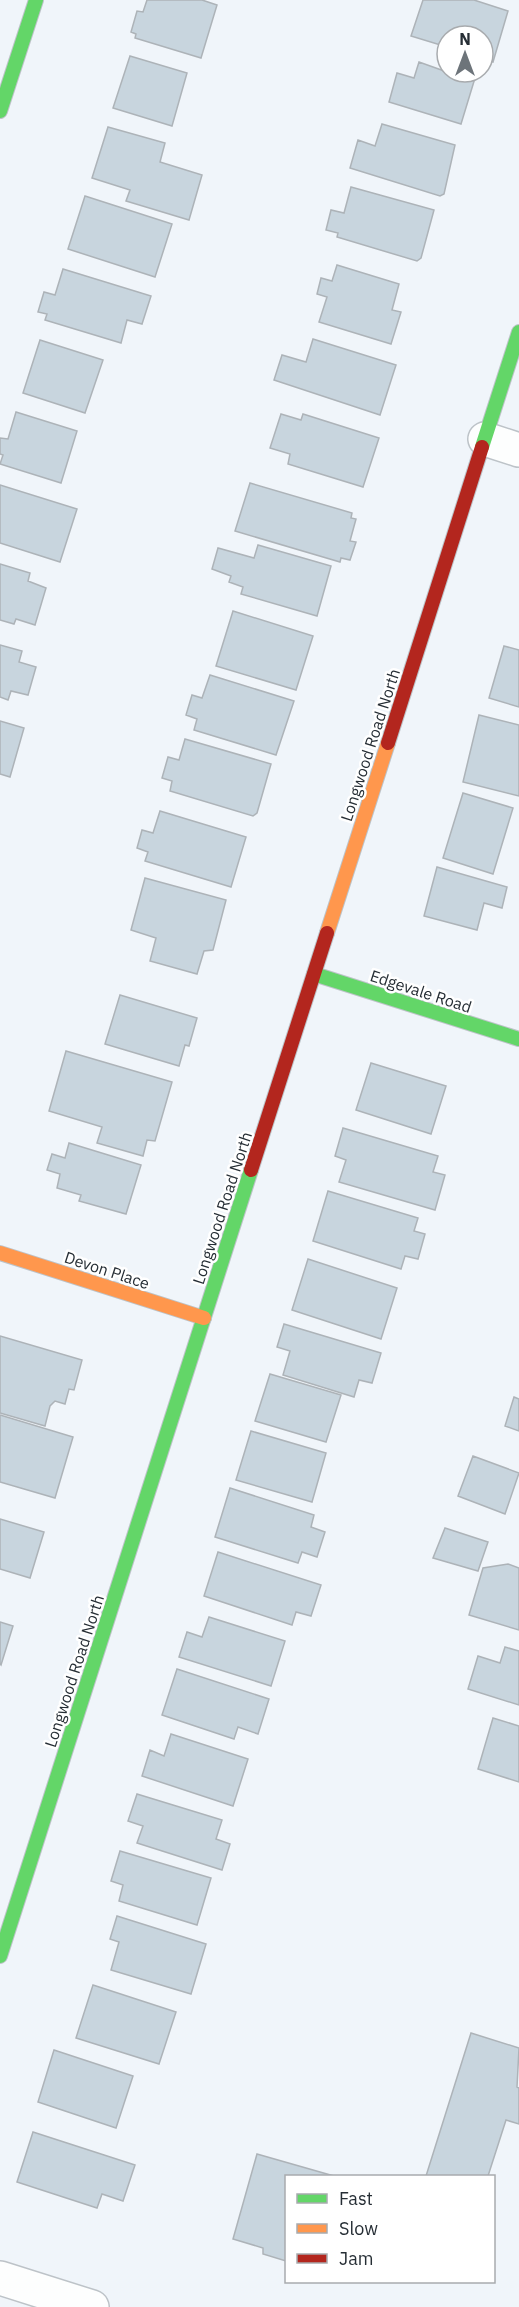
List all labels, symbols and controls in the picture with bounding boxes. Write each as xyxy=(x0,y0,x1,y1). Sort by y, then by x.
north arrow xyxy=(435,24,495,84)
text: N xyxy=(459,29,471,49)
street label: Longwood Road North xyxy=(336,666,404,824)
street label: Edgevale Road xyxy=(368,965,474,1017)
street label: Longwood Road North xyxy=(188,1129,256,1287)
street label: Devon Place xyxy=(62,1247,152,1293)
street label: Longwood Road North xyxy=(40,1592,108,1750)
legend xyxy=(285,2175,495,2283)
text: Fast xyxy=(339,2187,373,2210)
text: Slow xyxy=(339,2217,378,2240)
text: Jam xyxy=(339,2247,374,2270)

